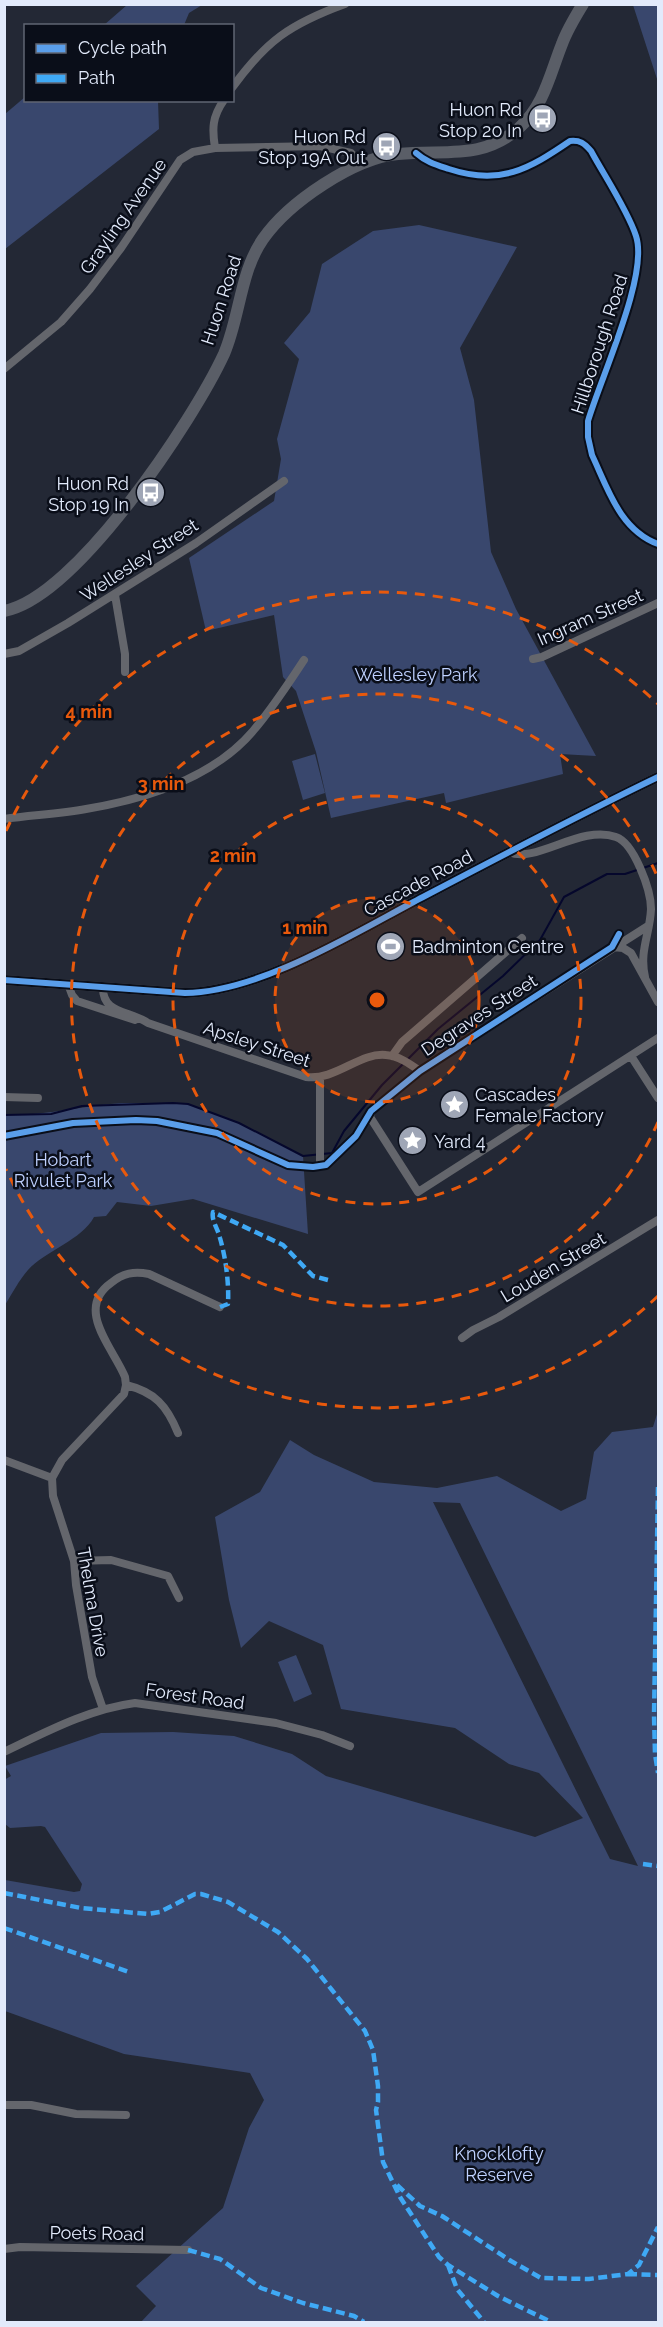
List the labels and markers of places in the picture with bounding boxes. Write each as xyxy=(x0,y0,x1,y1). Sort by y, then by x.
place label: Huon Rd Stop 20 In xyxy=(439,99,522,141)
bus stop icon: Huon Rd Stop 20 In xyxy=(527,103,559,135)
place label: Huon Rd Stop 19A Out xyxy=(258,126,366,168)
bus stop icon: Huon Rd Stop 19A Out xyxy=(371,130,403,162)
place label: Huon Rd Stop 19 In xyxy=(48,473,129,515)
bus stop icon: Huon Rd Stop 19 In xyxy=(134,477,166,509)
sports icon: Badminton Centre xyxy=(375,930,407,962)
place label: Badminton Centre xyxy=(412,936,564,957)
centre of rings xyxy=(367,990,387,1010)
place label: Cascades Female Factory xyxy=(475,1084,604,1126)
place icon: Cascades Female Factory xyxy=(438,1088,470,1120)
place icon: Yard 4 xyxy=(397,1125,429,1157)
place label: Yard 4 xyxy=(434,1131,486,1152)

